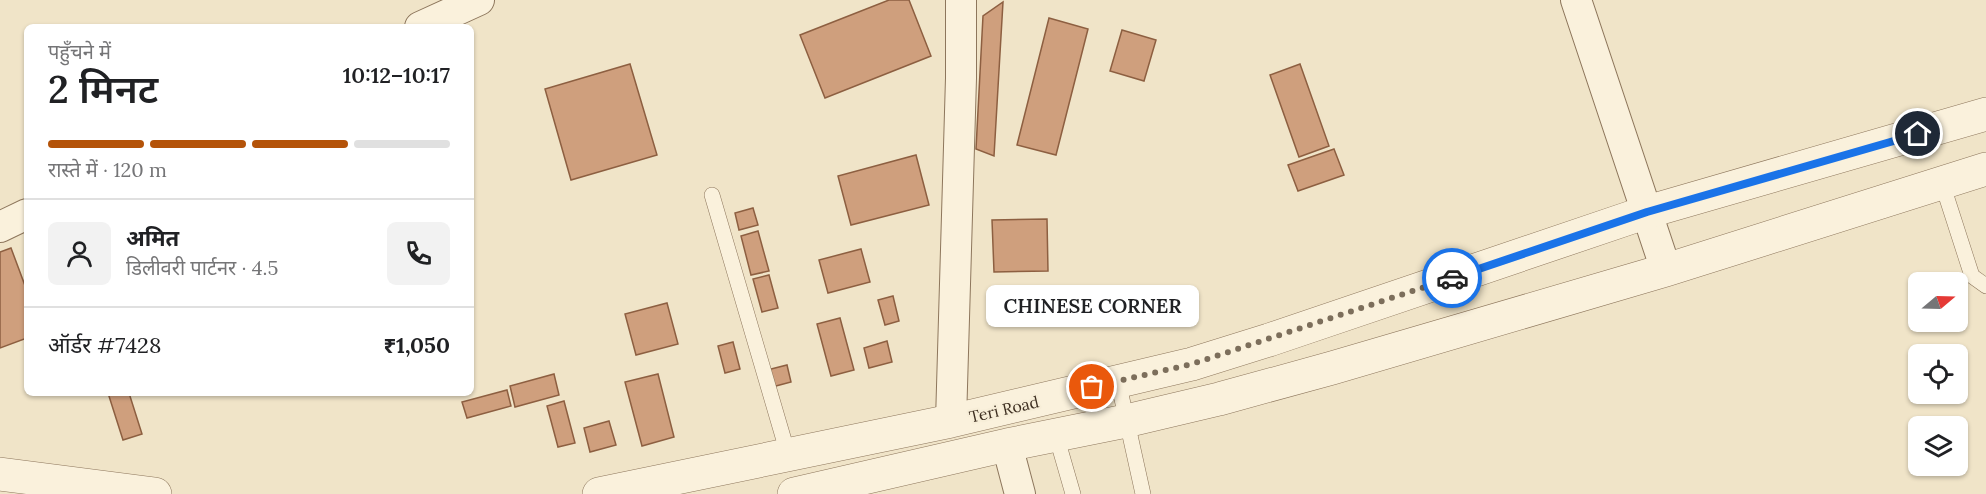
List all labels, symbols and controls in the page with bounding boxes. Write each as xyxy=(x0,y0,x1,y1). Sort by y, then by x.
text: पहुँचने में xyxy=(48,39,111,64)
text: 10:12–10:17 xyxy=(343,61,450,89)
text: 2 मिनट xyxy=(48,64,158,114)
pin xyxy=(1892,108,1943,159)
icon: home xyxy=(1901,117,1934,150)
text: रास्ते में · 120 m xyxy=(48,157,167,182)
button: person xyxy=(48,222,111,285)
button: phone xyxy=(387,222,450,285)
text: अमित xyxy=(126,224,179,252)
courier xyxy=(1422,248,1482,308)
text: डिलीवरी पार्टनर · 4.5 xyxy=(126,255,278,280)
icon: car xyxy=(1436,262,1469,295)
north arrow xyxy=(1908,272,1968,332)
map controls xyxy=(1908,272,1968,476)
callout: CHINESE CORNER xyxy=(986,285,1198,327)
text: CHINESE CORNER xyxy=(1003,293,1182,318)
text: ऑर्डर #7428 xyxy=(48,331,161,359)
text: ₹1,050 xyxy=(383,331,450,359)
button: locate xyxy=(1908,344,1968,404)
pin xyxy=(1066,361,1117,412)
icon: bag xyxy=(1075,370,1108,403)
street label: Teri Road xyxy=(967,391,1041,427)
button: layers xyxy=(1908,416,1968,476)

